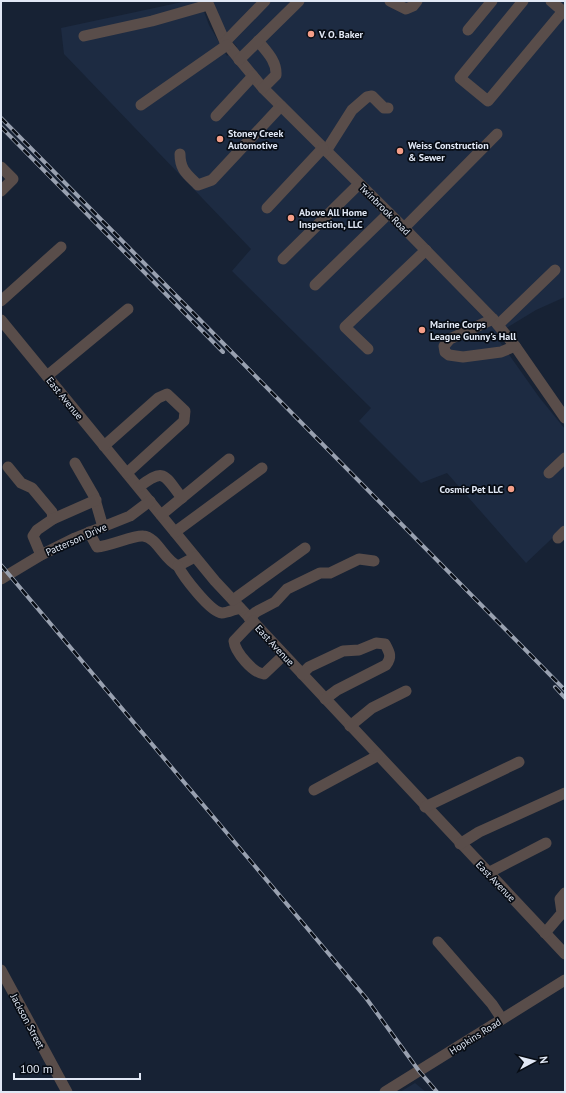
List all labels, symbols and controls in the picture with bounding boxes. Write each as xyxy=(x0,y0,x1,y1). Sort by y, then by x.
place label: V. O. Baker xyxy=(318,28,364,41)
marker: V. O. Baker xyxy=(306,29,316,39)
place label: Stoney Creek Automotive xyxy=(228,127,283,152)
marker: Stoney Creek Automotive xyxy=(215,134,225,144)
place label: Weiss Construction & Sewer xyxy=(408,139,489,164)
marker: Weiss Construction & Sewer xyxy=(395,146,405,156)
street label: Twinbrook Road xyxy=(356,181,413,238)
place label: Above All Home Inspection, LLC xyxy=(299,206,367,231)
marker: Above All Home Inspection, LLC xyxy=(286,213,296,223)
place label: Marine Corps League Gunny's Hall xyxy=(430,318,516,343)
marker: Marine Corps League Gunny's Hall xyxy=(417,325,427,335)
street label: East Avenue xyxy=(43,374,86,422)
place label: Cosmic Pet LLC xyxy=(439,483,503,496)
marker: Cosmic Pet LLC xyxy=(506,484,516,494)
street label: Patterson Drive xyxy=(44,520,109,559)
street label: East Avenue xyxy=(252,622,297,669)
street label: East Avenue xyxy=(473,858,518,904)
street label: Jackson Street xyxy=(7,991,48,1051)
street label: Hopkins Road xyxy=(447,1015,504,1057)
north arrow xyxy=(514,1041,554,1081)
scale bar xyxy=(14,1055,140,1081)
text: N xyxy=(537,1055,551,1064)
text: 100 m xyxy=(20,1061,53,1076)

